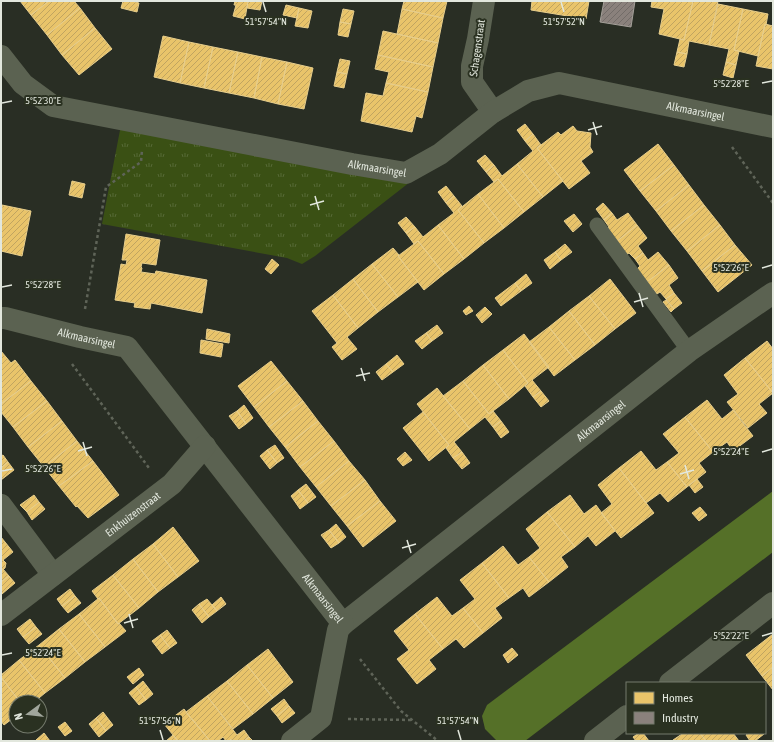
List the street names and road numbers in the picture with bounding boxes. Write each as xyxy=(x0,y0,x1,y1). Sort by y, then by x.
street label: Schagenstraat xyxy=(467,19,487,77)
street label: Alkmaarsingel xyxy=(666,99,726,123)
street label: Alkmaarsingel xyxy=(347,157,407,179)
street label: Alkmaarsingel xyxy=(56,326,117,350)
street label: Alkmaarsingel xyxy=(574,398,628,444)
street label: Enkhuizenstraat xyxy=(103,489,163,539)
street label: Alkmaarsingel xyxy=(300,571,346,625)

